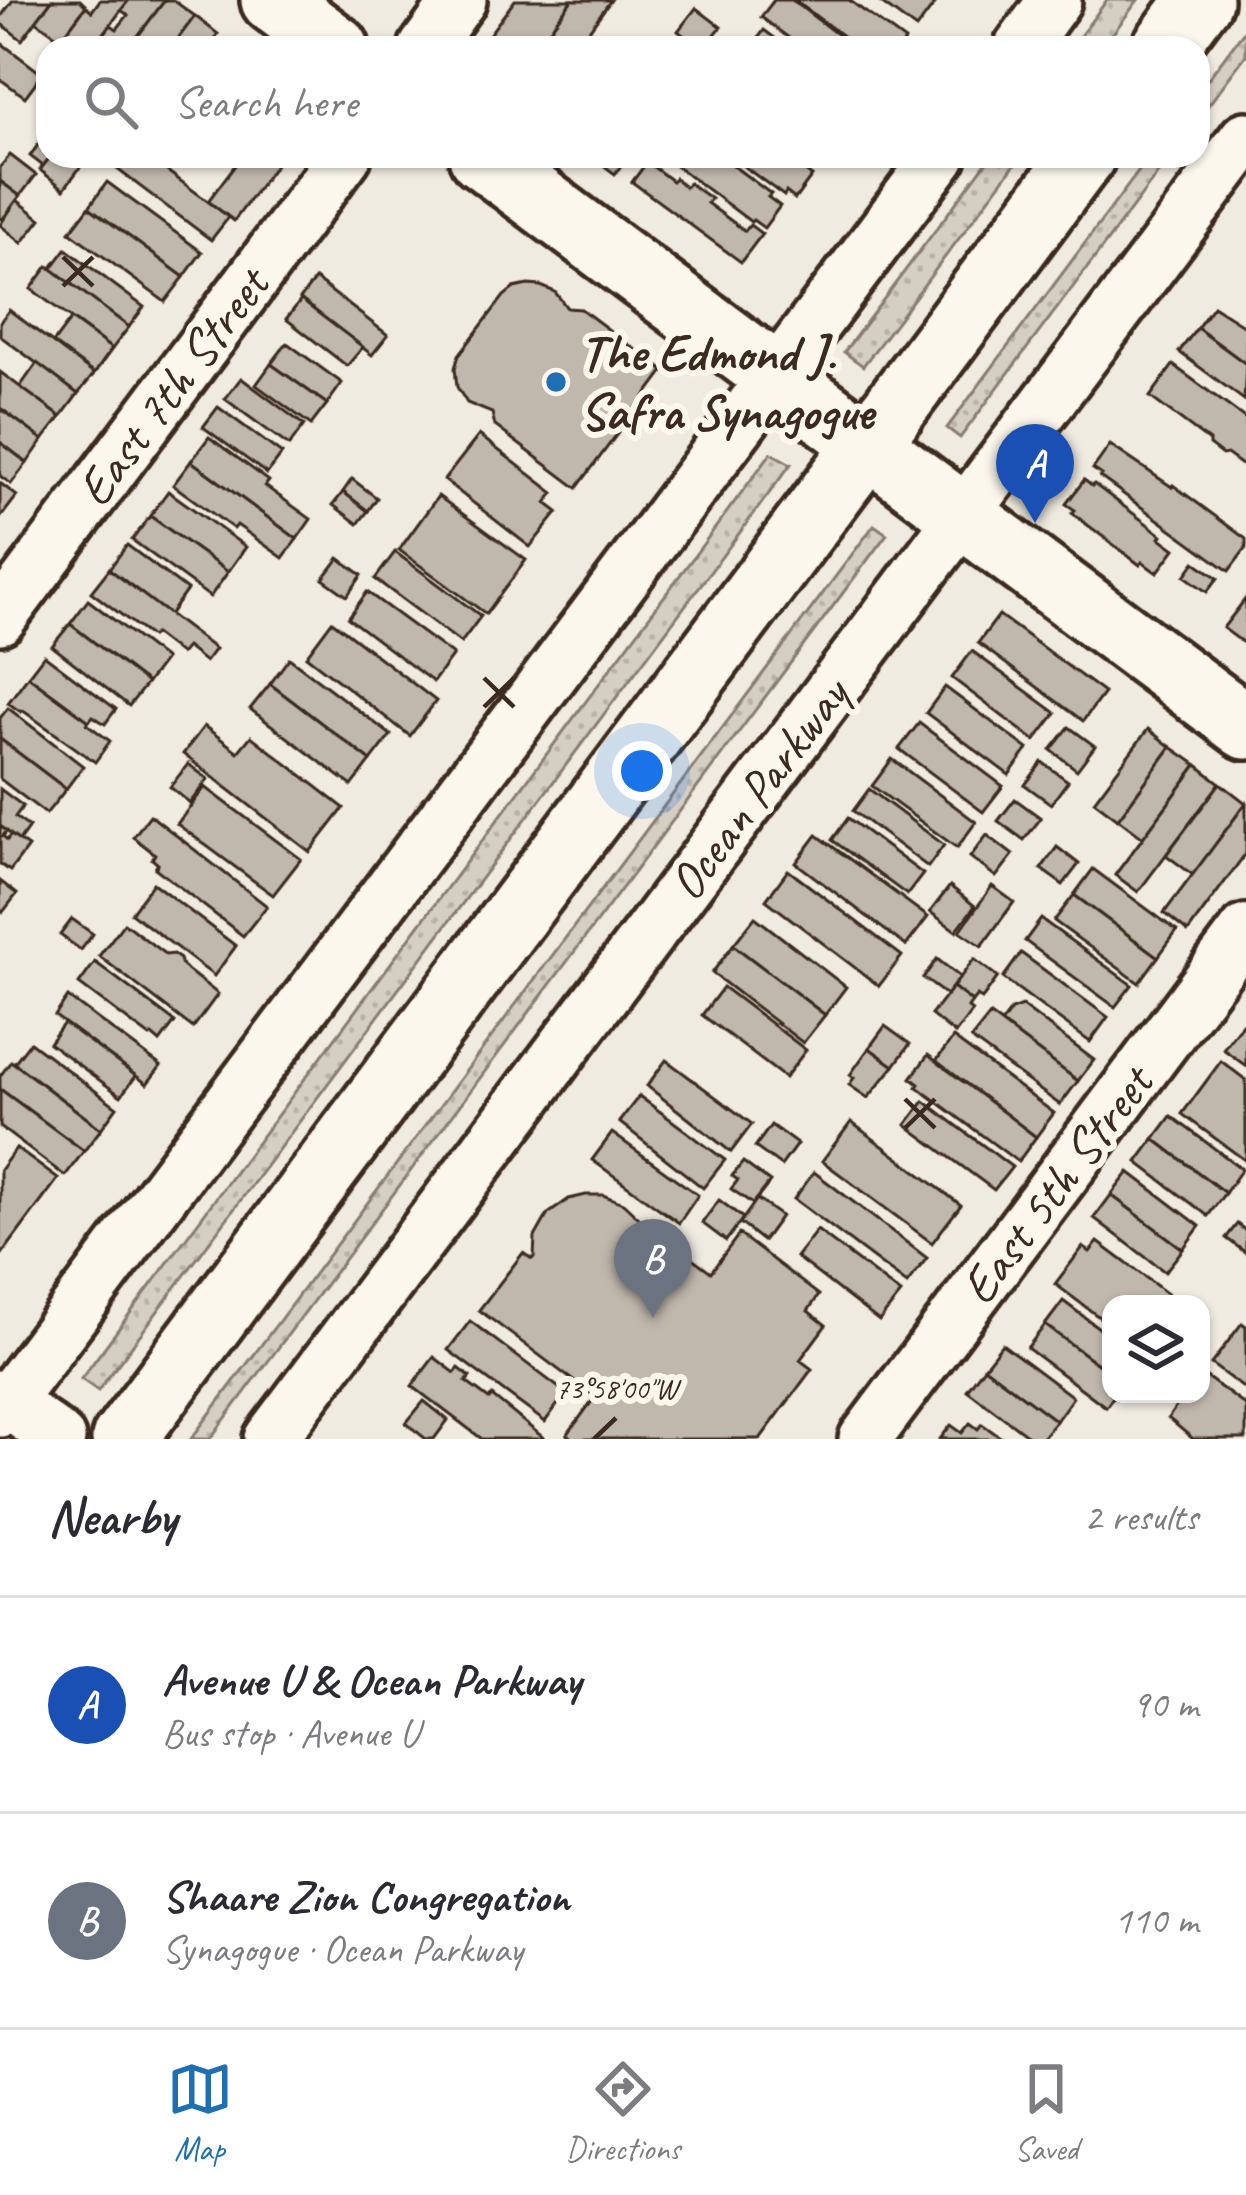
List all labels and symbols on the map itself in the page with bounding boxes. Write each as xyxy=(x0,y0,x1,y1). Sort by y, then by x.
street label: East 7th Street xyxy=(62,251,285,519)
place label: The Edmond J. Safra Synagogue xyxy=(580,321,877,444)
marker: The Edmond J. Safra Synagogue xyxy=(543,369,569,395)
pin: A xyxy=(996,424,1074,523)
street label: Ocean Parkway xyxy=(654,662,865,913)
your location xyxy=(612,741,672,801)
street label: East 5th Street xyxy=(946,1049,1169,1317)
pin: B xyxy=(614,1219,692,1318)
text: 73°58'00"W xyxy=(555,1369,682,1407)

